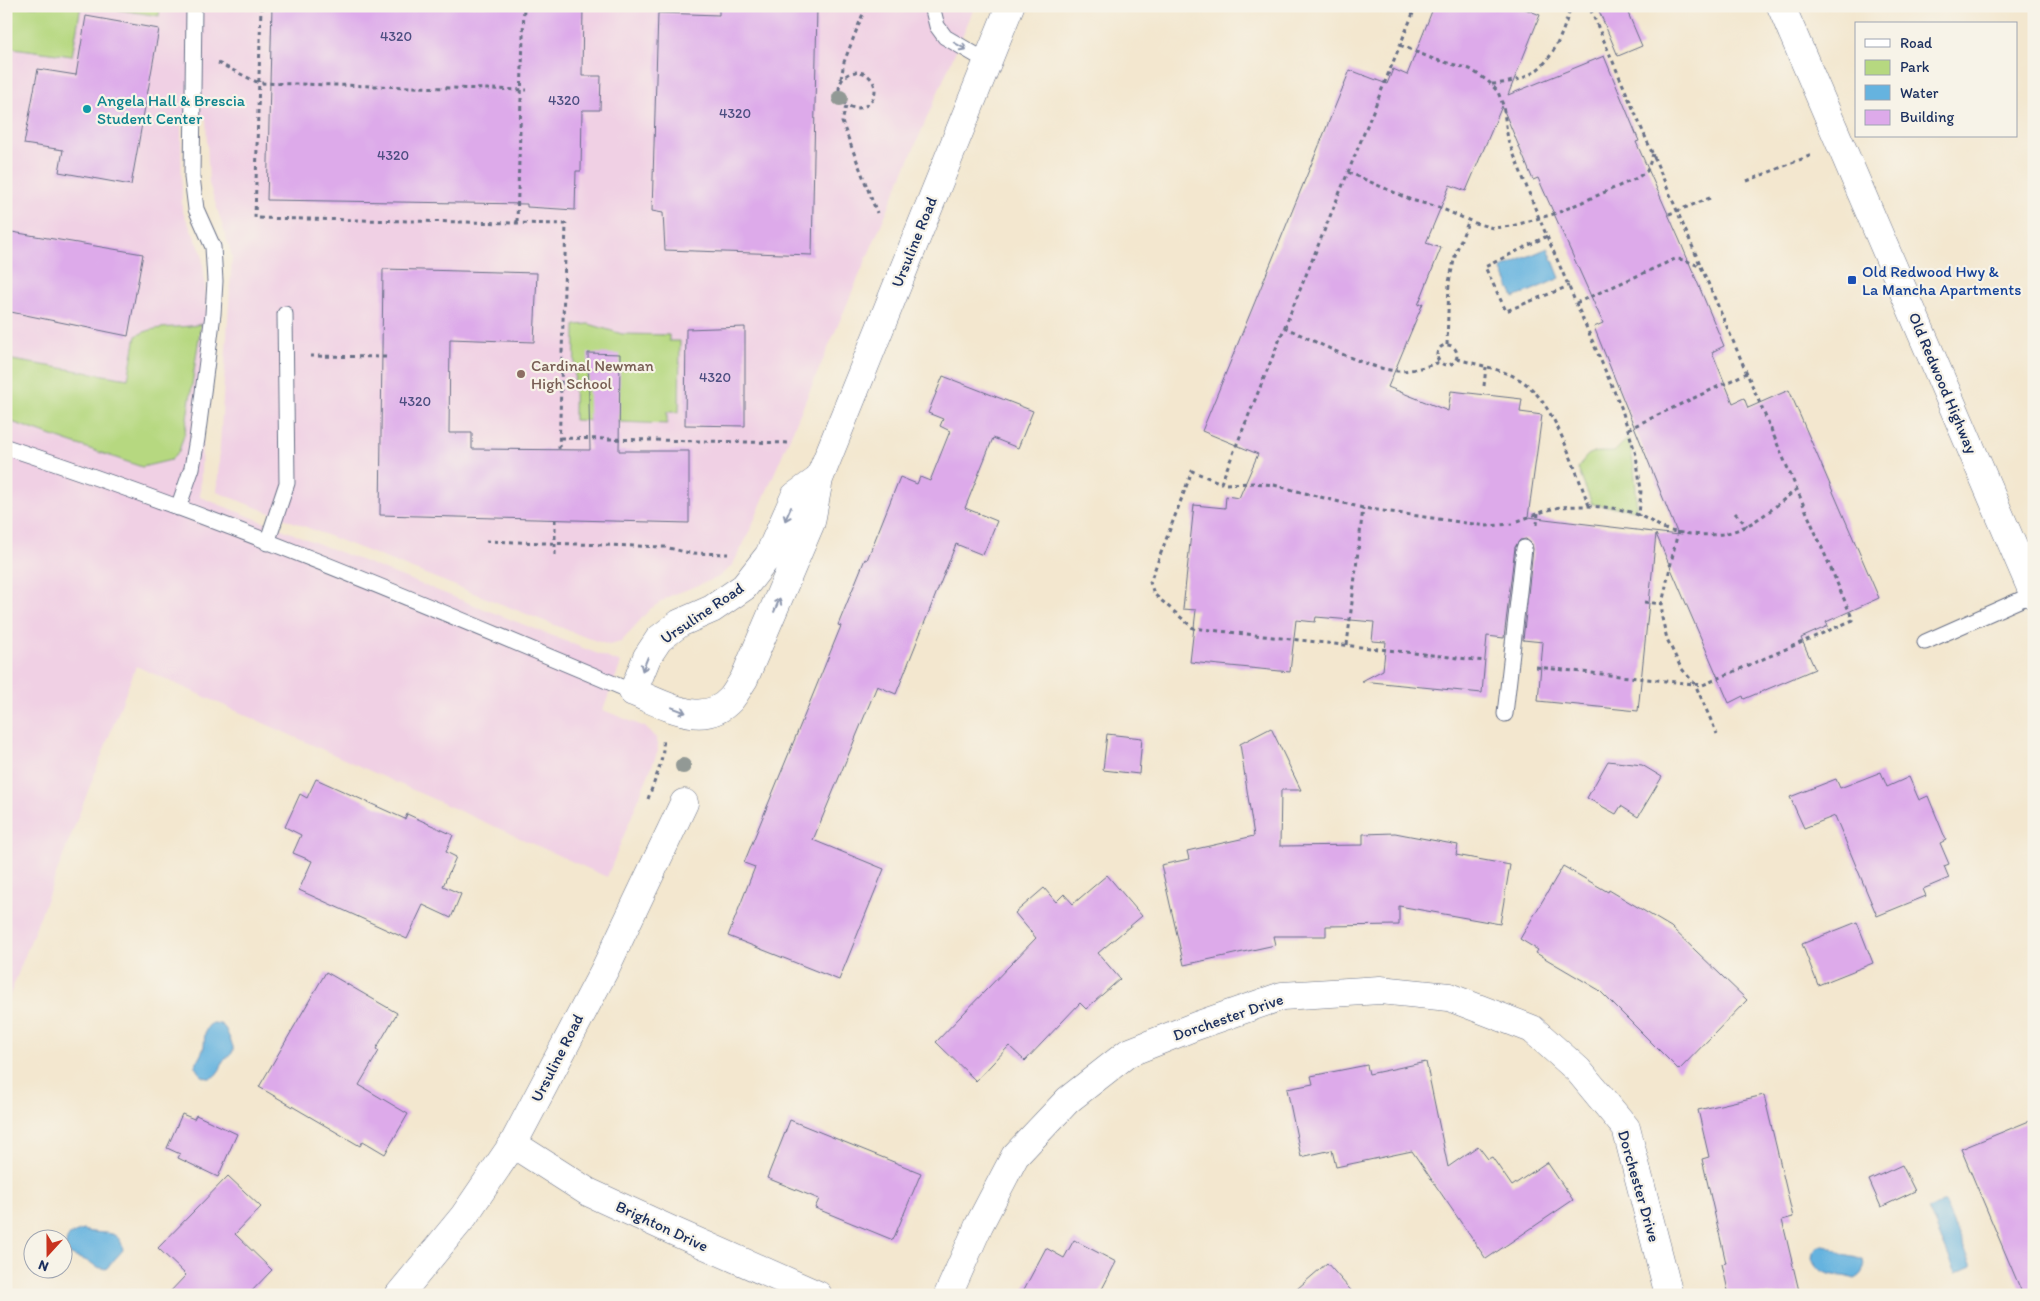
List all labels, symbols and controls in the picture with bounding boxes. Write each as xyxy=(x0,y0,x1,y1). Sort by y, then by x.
legend xyxy=(1855,22,2018,138)
house number: 4320 xyxy=(380,28,412,45)
text: Road xyxy=(1900,34,1933,52)
one-way arrow xyxy=(952,42,967,51)
text: Park xyxy=(1900,58,1930,76)
text: Water xyxy=(1900,84,1939,102)
place label: Angela Hall & Brescia Student Center xyxy=(97,91,246,128)
house number: 4320 xyxy=(548,92,580,109)
marker: Angela Hall & Brescia Student Center xyxy=(81,103,93,115)
house number: 4320 xyxy=(719,105,751,122)
text: Building xyxy=(1900,108,1954,126)
house number: 4320 xyxy=(377,147,409,164)
street label: Ursuline Road xyxy=(887,193,941,290)
place label: Old Redwood Hwy & La Mancha Apartments xyxy=(1862,262,2021,299)
marker: Old Redwood Hwy & La Mancha Apartments xyxy=(1846,274,1858,286)
street label: Old Redwood Highway xyxy=(1905,309,1982,457)
place label: Cardinal Newman High School xyxy=(531,356,654,393)
marker: Cardinal Newman High School xyxy=(515,368,527,380)
house number: 4320 xyxy=(699,369,731,386)
house number: 4320 xyxy=(399,393,431,410)
one-way arrow xyxy=(782,506,792,521)
street label: Ursuline Road xyxy=(657,578,748,648)
one-way arrow xyxy=(772,598,782,613)
one-way arrow xyxy=(639,656,649,671)
one-way arrow xyxy=(671,705,686,715)
street label: Dorchester Drive xyxy=(1170,989,1286,1045)
street label: Ursuline Road xyxy=(527,1010,587,1105)
street label: Dorchester Drive xyxy=(1614,1128,1664,1244)
street label: Brighton Drive xyxy=(613,1196,711,1256)
north arrow xyxy=(22,1228,72,1278)
text: N xyxy=(36,1256,51,1275)

